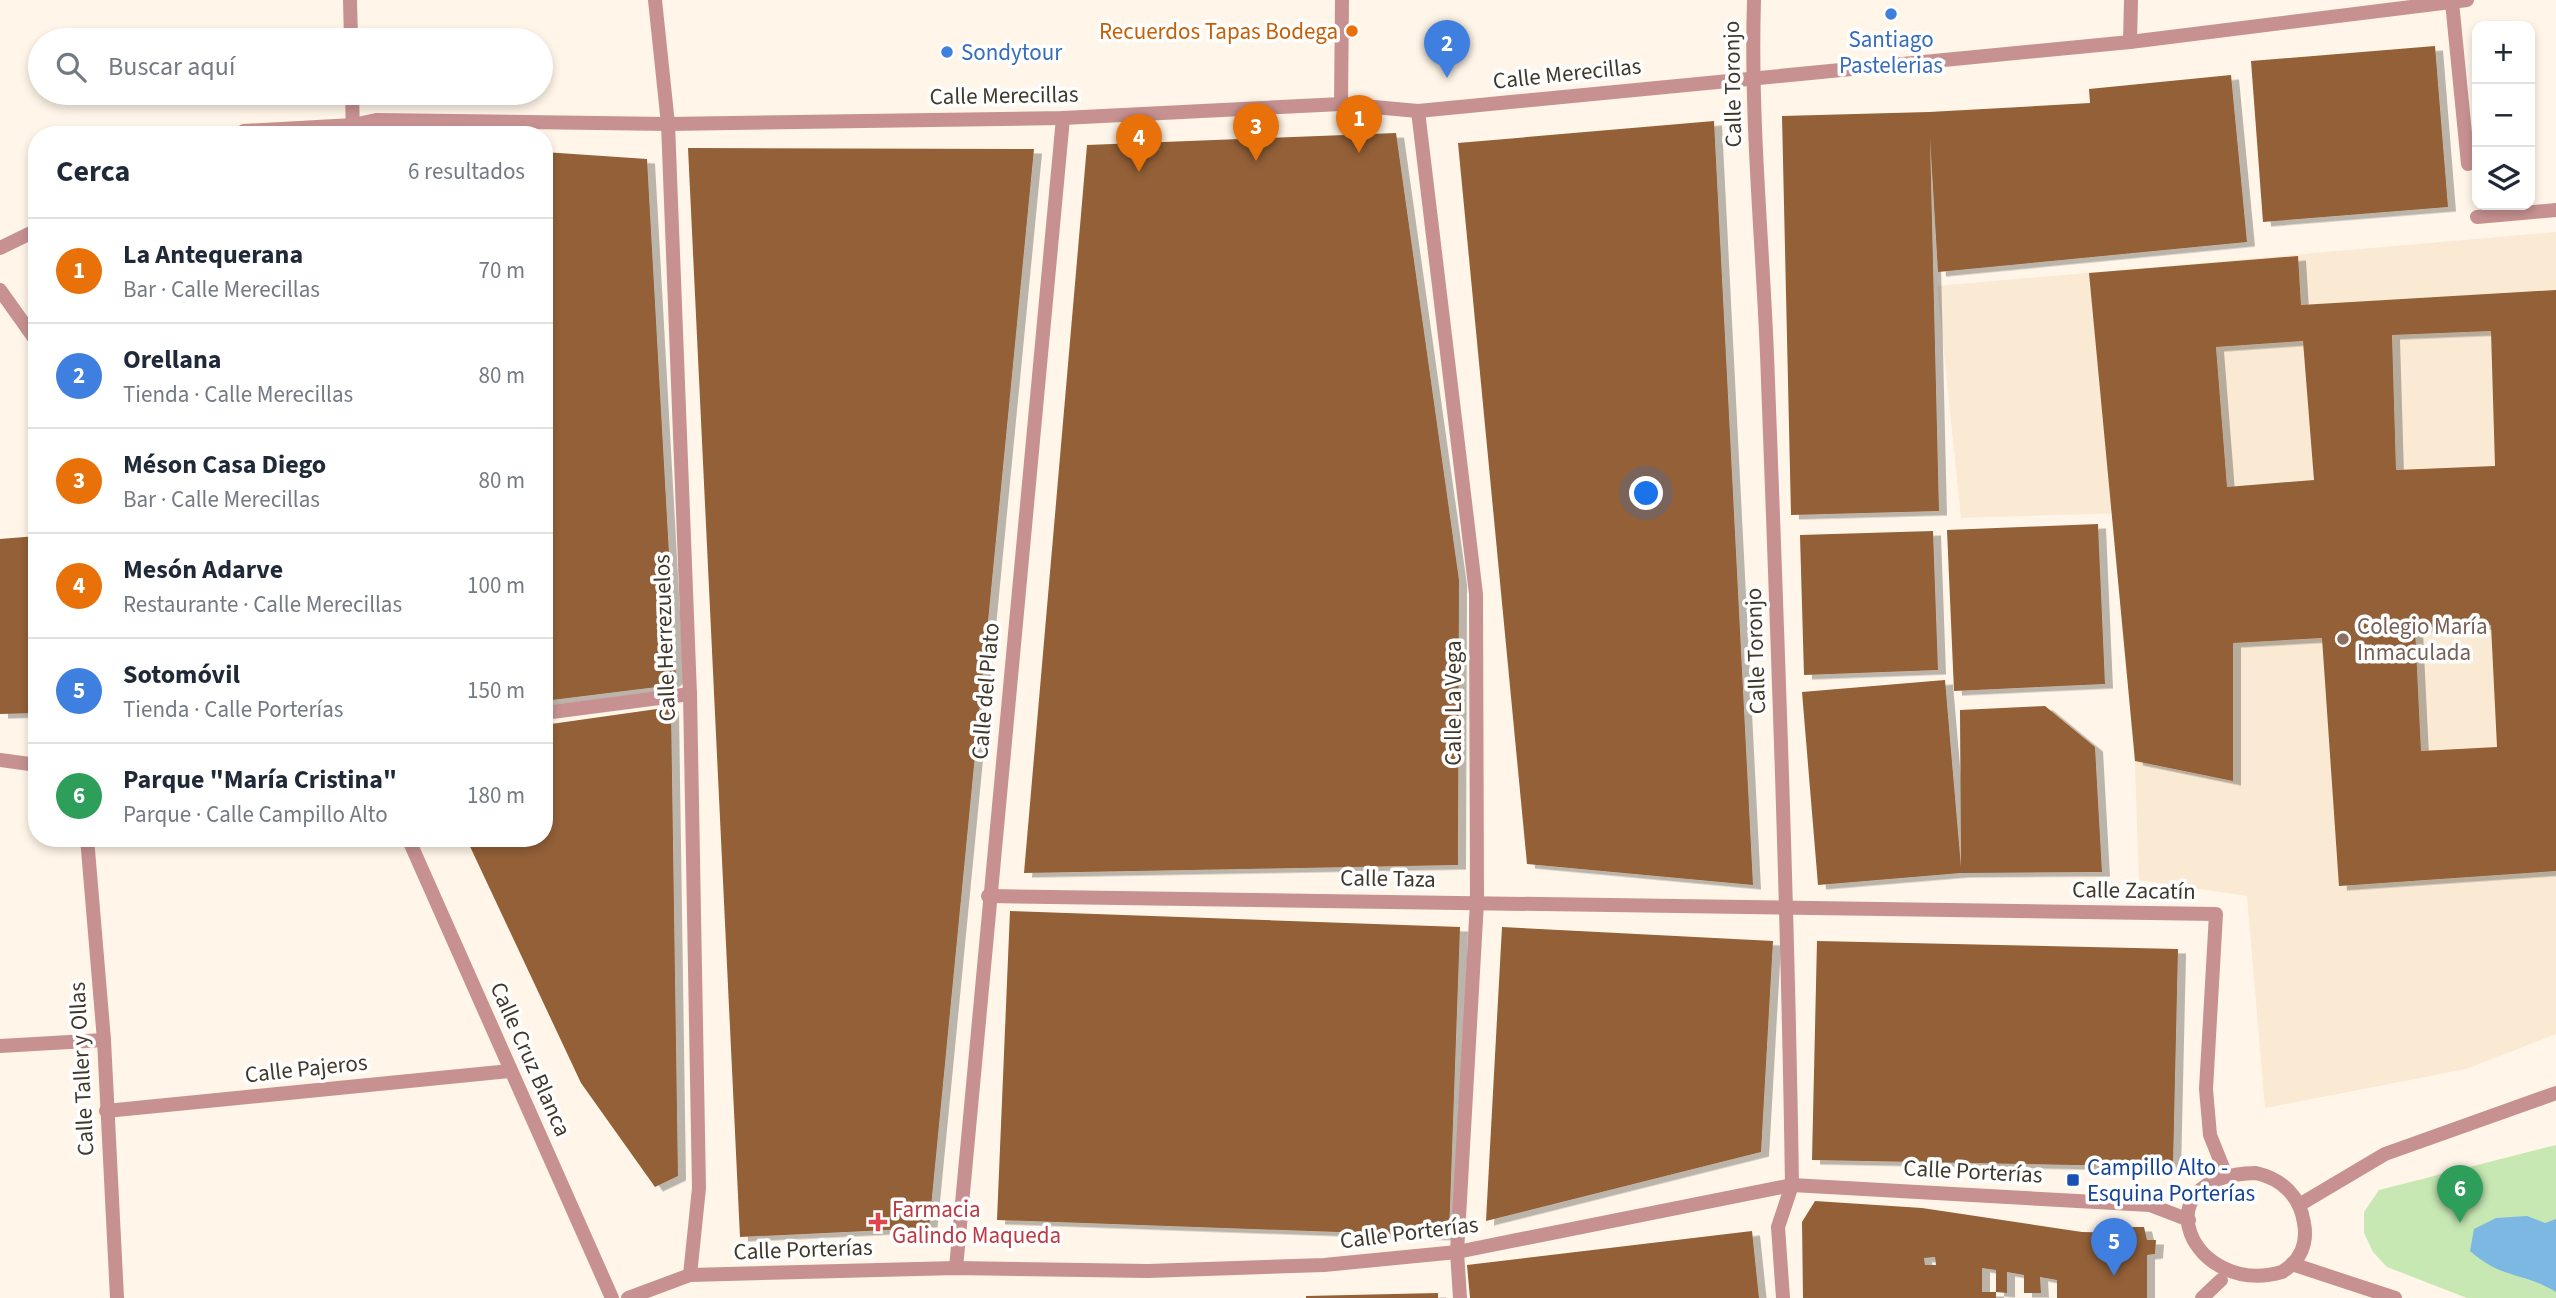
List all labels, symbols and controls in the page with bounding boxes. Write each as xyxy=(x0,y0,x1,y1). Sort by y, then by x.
marker: Santiago Pastelerias xyxy=(1883,6,1899,22)
place label: Recuerdos Tapas Bodega xyxy=(1099,15,1338,48)
pin: 2 xyxy=(1424,20,1470,78)
street label: Calle Toronjo xyxy=(1715,20,1750,148)
map controls xyxy=(2472,21,2535,210)
button: + xyxy=(2472,21,2535,84)
marker: Recuerdos Tapas Bodega xyxy=(1344,23,1360,39)
place label: Santiago Pastelerias xyxy=(1839,23,1943,82)
search box xyxy=(28,28,553,105)
place label: Sondytour xyxy=(961,36,1063,69)
marker: Sondytour xyxy=(939,44,955,60)
icon: search xyxy=(52,48,90,86)
text: Buscar aquí xyxy=(108,48,235,85)
street label: Calle Merecillas xyxy=(1491,49,1643,98)
street label: Calle Merecillas xyxy=(929,78,1079,113)
button: − xyxy=(2472,84,2535,147)
pin: 1 xyxy=(1336,95,1382,153)
pin: 3 xyxy=(1233,103,1279,161)
pin: 4 xyxy=(1116,114,1162,172)
button: layers xyxy=(2472,147,2535,210)
text: Cerca xyxy=(56,150,130,193)
text: 6 resultados xyxy=(408,155,525,188)
text: La Antequerana xyxy=(123,236,303,273)
text: 1 xyxy=(73,254,85,287)
text: 70 m xyxy=(478,254,525,287)
text: Bar · Calle Merecillas xyxy=(123,273,320,306)
text: Orellana xyxy=(123,341,222,378)
text: 2 xyxy=(73,359,85,392)
text: 80 m xyxy=(478,359,525,392)
text: Tienda · Calle Merecillas xyxy=(123,378,353,411)
text: Méson Casa Diego xyxy=(123,446,326,483)
text: 3 xyxy=(73,464,85,497)
text: 80 m xyxy=(478,464,525,497)
your location xyxy=(1629,476,1663,510)
text: Bar · Calle Merecillas xyxy=(123,483,320,516)
text: Mesón Adarve xyxy=(123,551,283,588)
street label: Calle Herrezuelos xyxy=(645,554,684,722)
text: 4 xyxy=(73,569,85,602)
text: 100 m xyxy=(467,569,525,602)
street label: Calle Toronjo xyxy=(1737,587,1774,715)
text: Restaurante · Calle Merecillas xyxy=(123,588,402,621)
place label: Colegio María Inmaculada xyxy=(2357,610,2488,669)
street label: Calle del Plato xyxy=(963,621,1008,761)
marker: Colegio María Inmaculada xyxy=(2335,631,2351,647)
street label: Calle La Vega xyxy=(1437,640,1470,766)
text: Sotomóvil xyxy=(123,656,240,693)
text: 5 xyxy=(73,674,85,707)
text: 150 m xyxy=(467,674,525,707)
text: Tienda · Calle Porterías xyxy=(123,693,343,726)
text: Parque "María Cristina" xyxy=(123,761,397,798)
text: 6 xyxy=(73,779,85,812)
text: 180 m xyxy=(467,779,525,812)
text: Parque · Calle Campillo Alto xyxy=(123,798,388,831)
street label: Calle Taza xyxy=(1340,861,1436,896)
street label: Calle Zacatín xyxy=(2072,873,2196,908)
street label: Calle Cruz Blanca xyxy=(482,977,579,1142)
street label: Calle Taller y Ollas xyxy=(60,981,103,1157)
street label: Calle Pajeros xyxy=(243,1046,369,1091)
street label: Calle Porterías xyxy=(1903,1151,2043,1192)
place label: Campillo Alto - Esquina Porterías xyxy=(2087,1151,2255,1210)
pin: 6 xyxy=(2437,1165,2483,1223)
marker: Campillo Alto - Esquina Porterías xyxy=(2065,1172,2081,1188)
place label: Farmacia Galindo Maqueda xyxy=(892,1193,1061,1252)
street label: Calle Porterías xyxy=(1338,1208,1480,1257)
marker: Farmacia Galindo Maqueda xyxy=(870,1214,886,1230)
pin: 5 xyxy=(2091,1218,2137,1276)
street label: Calle Porterías xyxy=(733,1231,873,1268)

